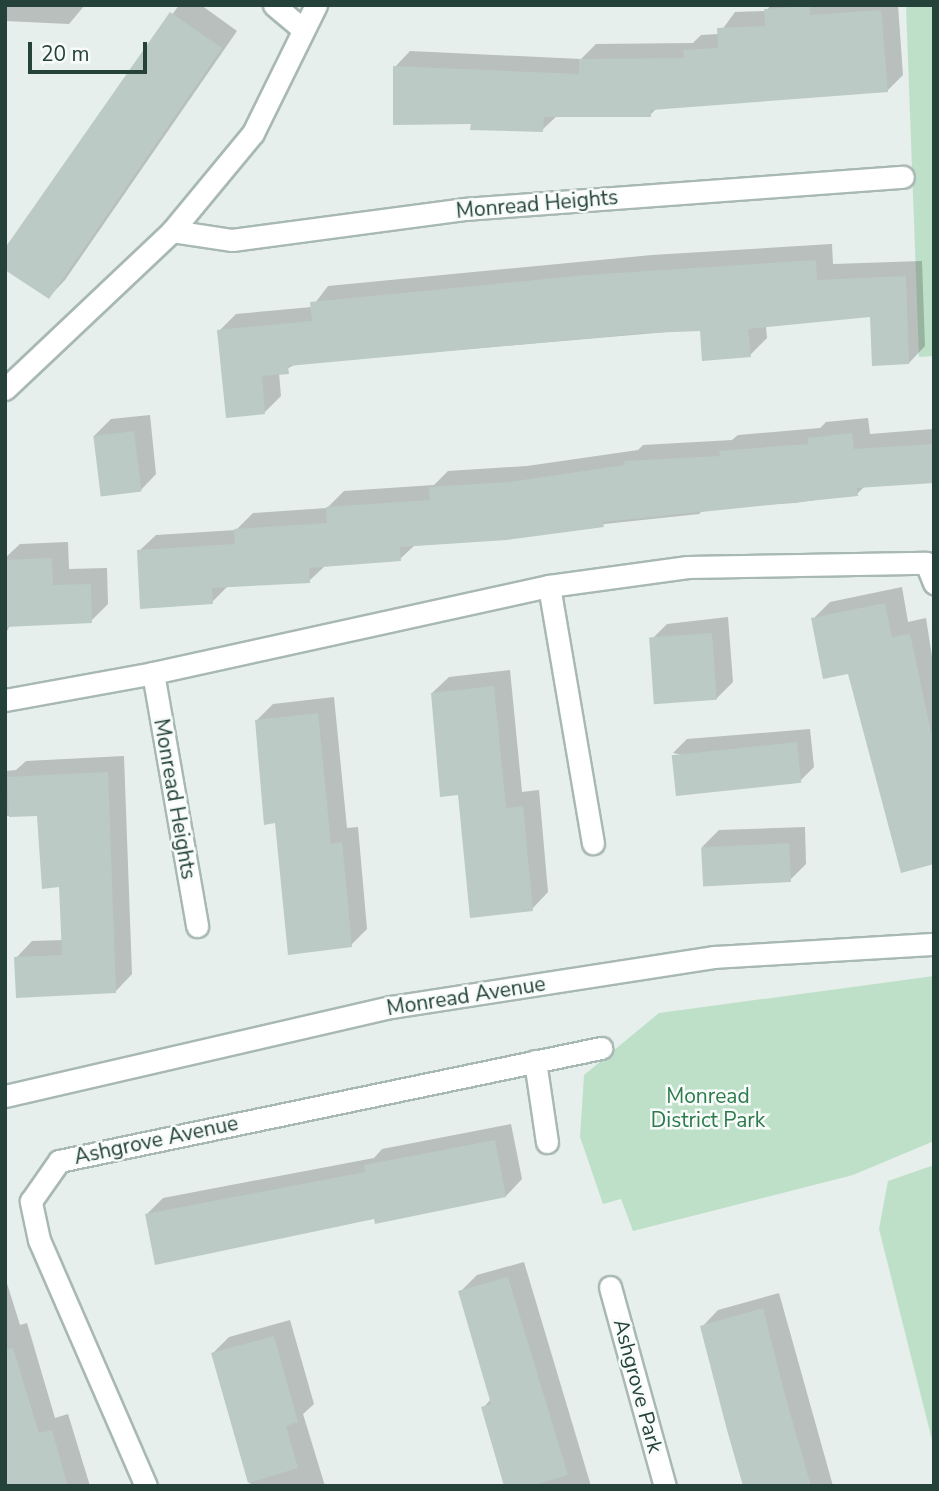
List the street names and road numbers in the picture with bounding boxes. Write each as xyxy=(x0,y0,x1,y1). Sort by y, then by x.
street label: Monread Heights xyxy=(455,184,619,224)
street label: Monread Heights xyxy=(148,717,202,881)
street label: Monread Avenue xyxy=(385,971,547,1021)
street label: Ashgrove Avenue xyxy=(72,1110,240,1170)
street label: Ashgrove Park xyxy=(608,1316,668,1456)

